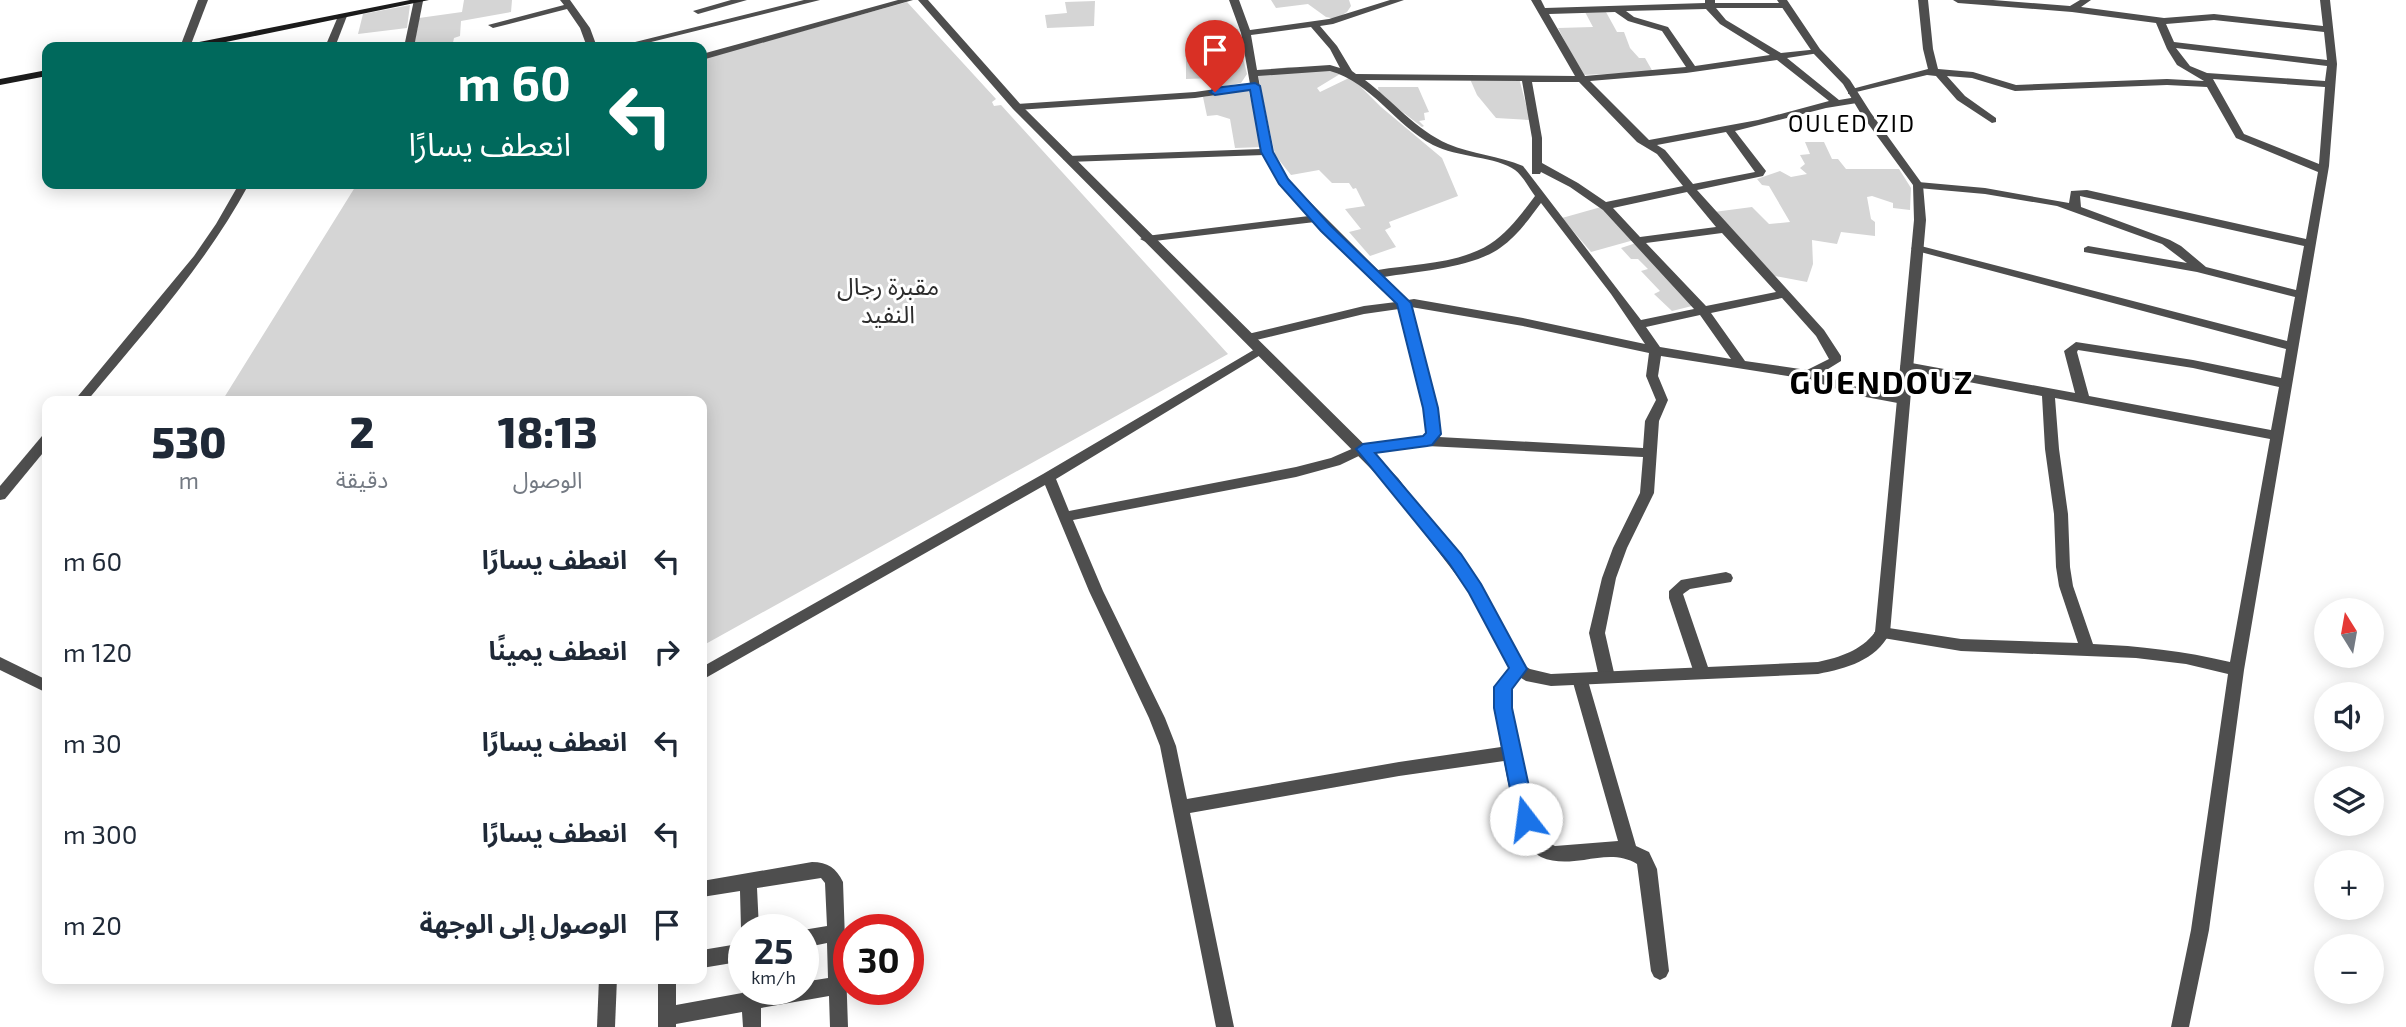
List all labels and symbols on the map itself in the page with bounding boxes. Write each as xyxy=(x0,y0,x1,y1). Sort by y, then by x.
pin xyxy=(1185,20,1245,92)
district label: OULED ZID xyxy=(1788,109,1916,137)
park label: مقبرة رجال النفيد xyxy=(837,271,939,328)
district label: GUENDOUZ xyxy=(1790,362,1974,400)
north arrow xyxy=(2314,598,2384,668)
position arrow xyxy=(1489,782,1563,856)
speed limit sign: 30 xyxy=(833,914,924,1005)

